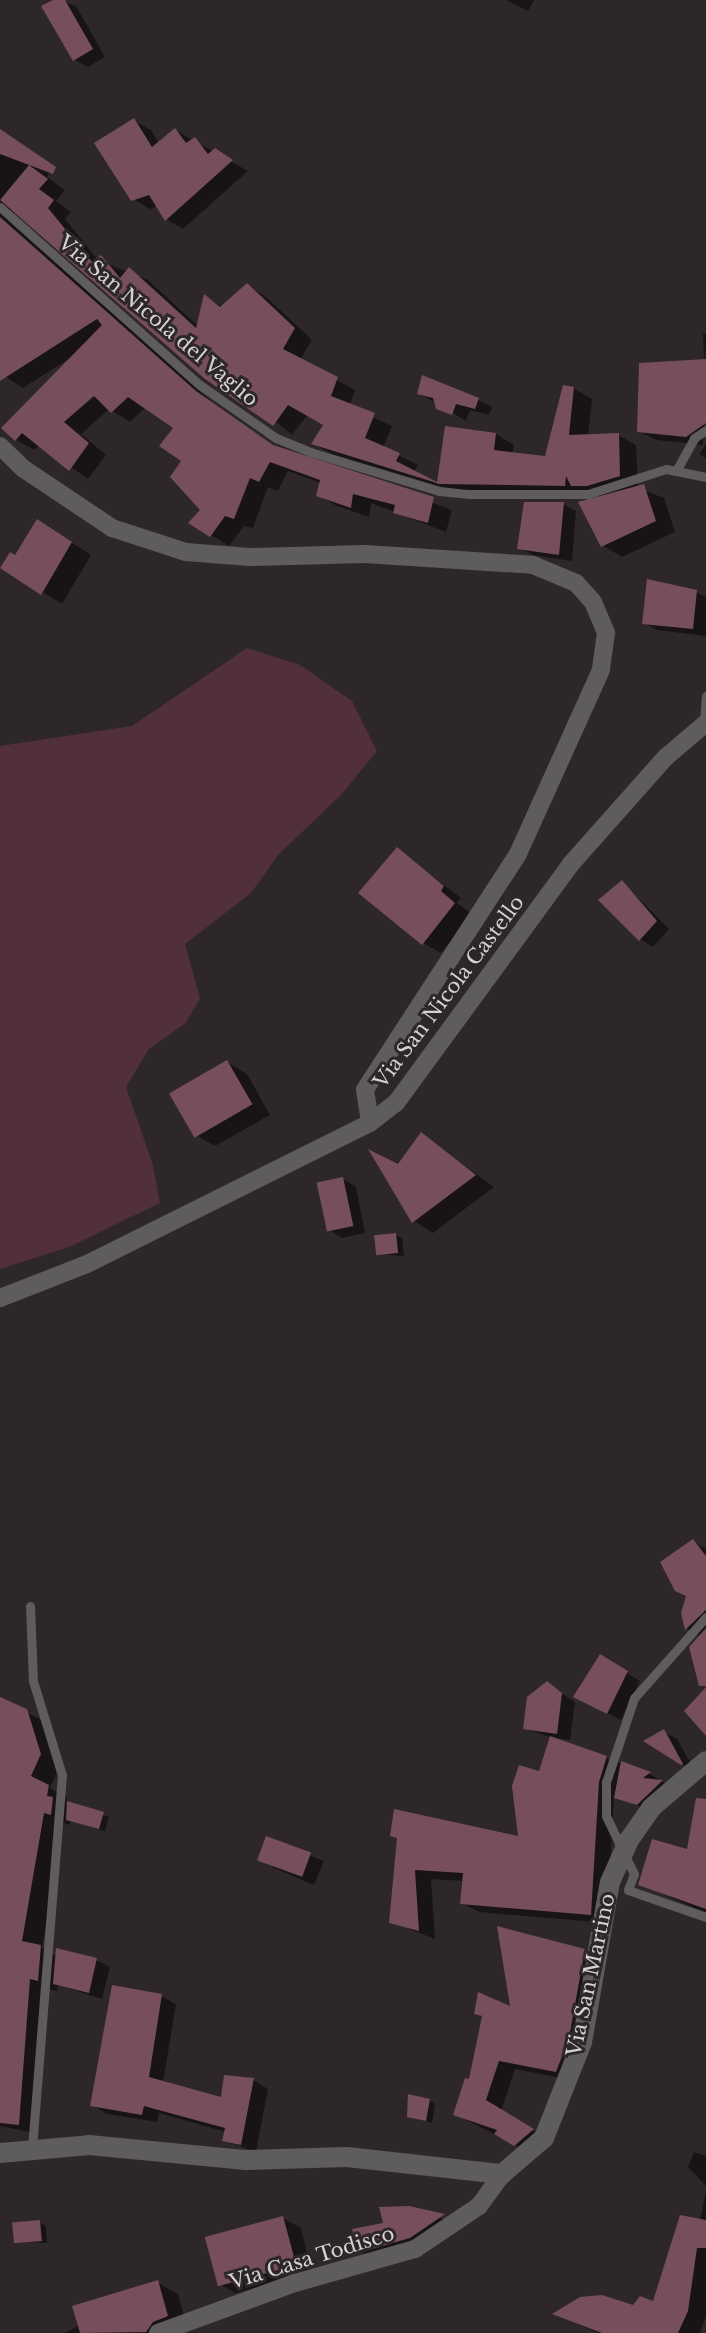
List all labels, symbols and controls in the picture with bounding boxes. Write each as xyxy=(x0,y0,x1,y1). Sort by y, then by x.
street label: Via San Nicola del Vaglio xyxy=(53,230,263,412)
street label: Via San Nicola Castello xyxy=(368,891,530,1093)
street label: Via San Martino xyxy=(562,1891,620,2059)
street label: Via Casa Todisco xyxy=(226,2221,398,2295)

